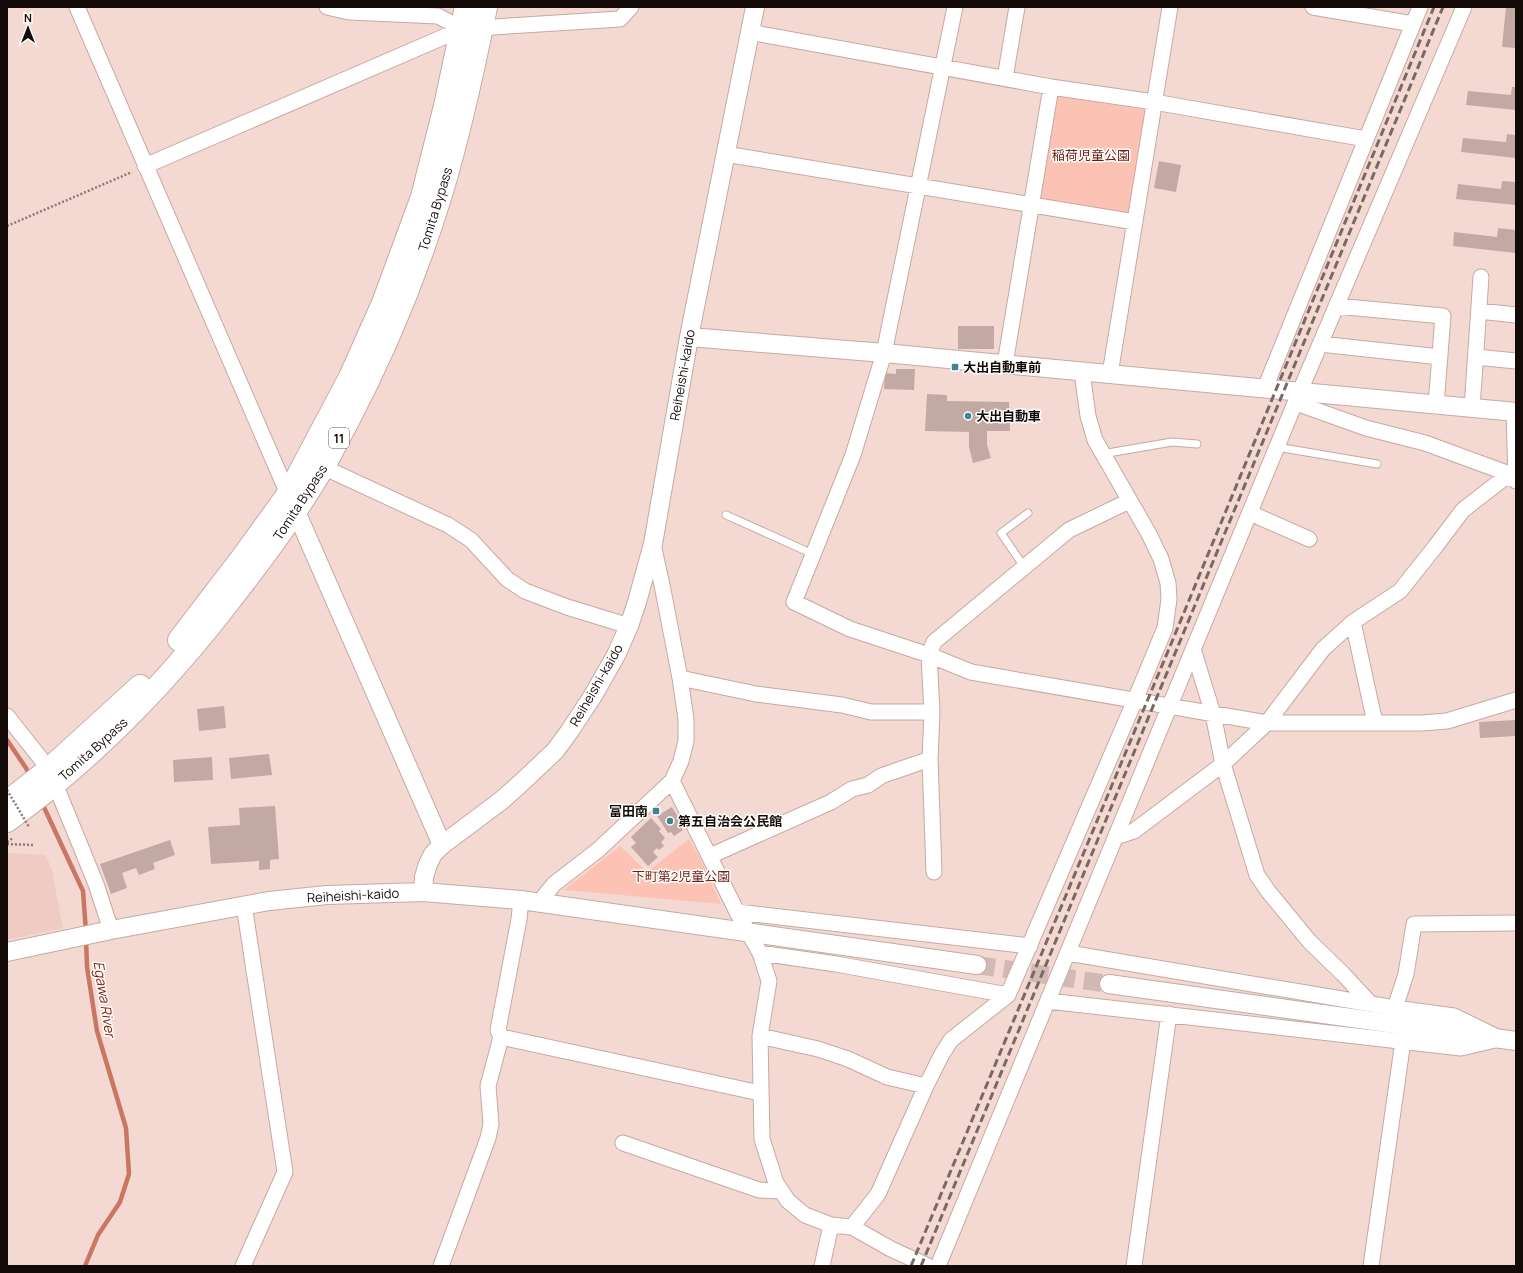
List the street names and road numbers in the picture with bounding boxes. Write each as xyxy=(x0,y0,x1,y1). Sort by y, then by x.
street label: Tomita Bypass xyxy=(414,165,456,253)
street label: Reiheishi-kaido xyxy=(665,328,699,422)
road number: 11 xyxy=(329,428,349,448)
street label: Tomita Bypass xyxy=(269,461,331,543)
street label: Reiheishi-kaido xyxy=(565,640,627,729)
street label: Tomita Bypass xyxy=(55,713,131,785)
street label: Reiheishi-kaido xyxy=(306,884,400,906)

